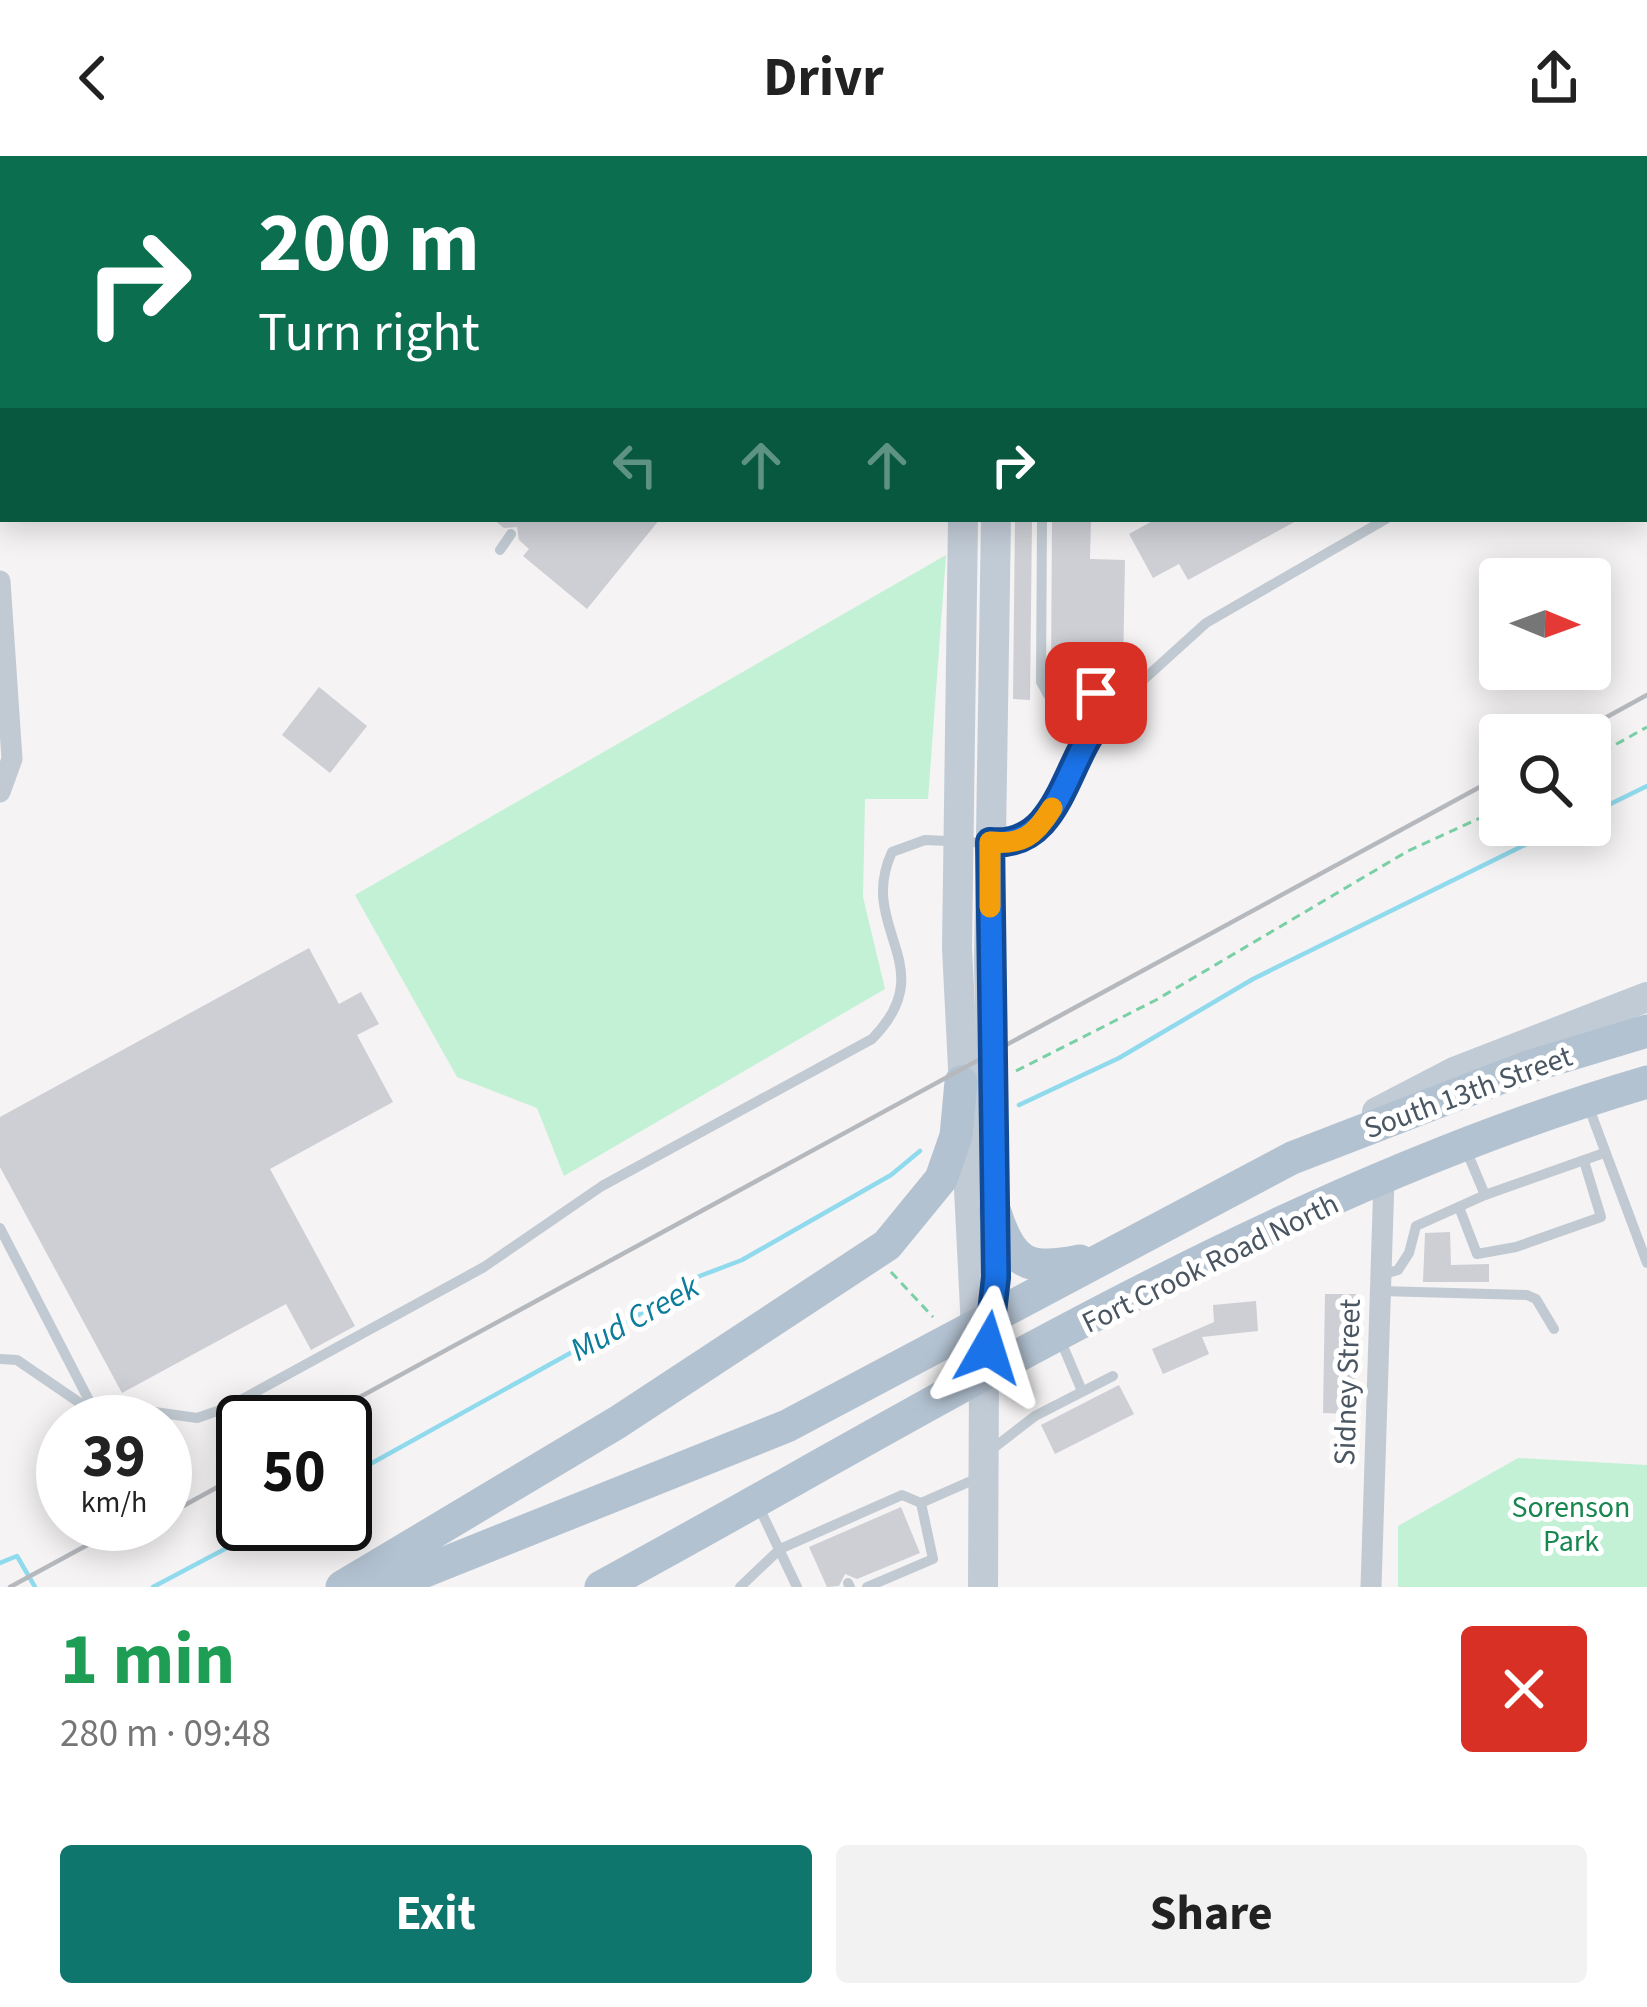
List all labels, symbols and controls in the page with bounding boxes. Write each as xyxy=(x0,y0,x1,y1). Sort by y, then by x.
text: Drivr xyxy=(763,40,884,117)
icon: back xyxy=(60,45,126,111)
icon: share xyxy=(1521,45,1587,111)
text: 200 m xyxy=(258,184,480,304)
icon: right xyxy=(60,204,216,360)
text: Turn right xyxy=(258,295,480,372)
icon: left xyxy=(602,432,668,498)
icon: ahead xyxy=(728,432,794,498)
icon: ahead xyxy=(854,432,920,498)
icon: right xyxy=(980,432,1046,498)
north arrow xyxy=(1479,558,1611,690)
map controls xyxy=(1479,558,1611,846)
pin xyxy=(1045,642,1147,744)
icon: arrive xyxy=(1063,660,1129,726)
button: search xyxy=(1479,714,1611,846)
street label: South 13th Street xyxy=(1358,1035,1578,1150)
street label: Fort Crook Road North xyxy=(1075,1183,1346,1344)
water label: Mud Creek xyxy=(562,1263,709,1373)
position arrow xyxy=(925,1285,1051,1411)
street label: Sidney Street xyxy=(1323,1298,1372,1466)
speed limit sign: 50 xyxy=(216,1395,372,1551)
text: 39 xyxy=(82,1415,146,1500)
text: km/h xyxy=(81,1481,147,1524)
park label: Sorenson Park xyxy=(1512,1486,1630,1563)
text: 1 min xyxy=(60,1609,235,1712)
button: close xyxy=(1461,1626,1587,1752)
text: 280 m · 09:48 xyxy=(60,1706,271,1762)
button: Exit xyxy=(60,1845,812,1983)
button: Share xyxy=(836,1845,1587,1983)

